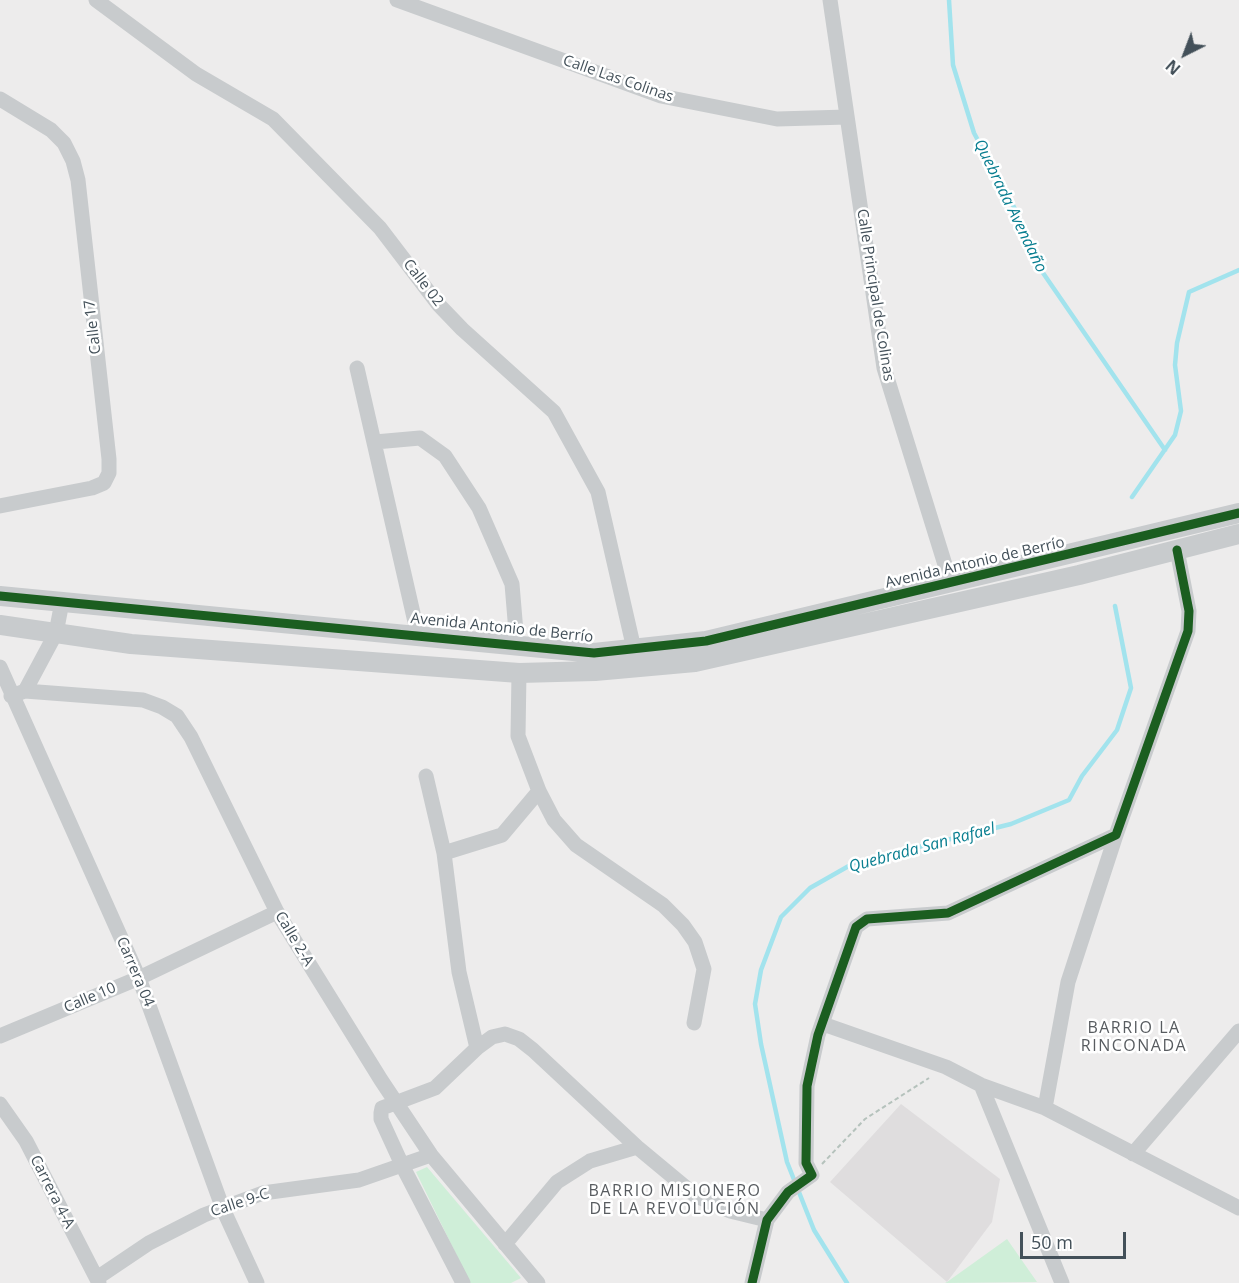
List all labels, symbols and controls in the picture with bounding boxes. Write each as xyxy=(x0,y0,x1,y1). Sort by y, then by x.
north arrow xyxy=(1155,24,1215,84)
street label: Calle Las Colinas xyxy=(560,52,676,106)
text: N xyxy=(1161,55,1185,80)
water label: Quebrada Avendaño xyxy=(969,136,1051,276)
street label: Calle Principal de Colinas xyxy=(852,208,898,382)
street label: Calle 02 xyxy=(399,256,447,310)
street label: Calle 17 xyxy=(81,299,105,355)
street label: Avenida Antonio de Berrío xyxy=(884,534,1066,592)
street label: Avenida Antonio de Berrío xyxy=(410,609,594,647)
water label: Quebrada San Rafael xyxy=(847,819,997,877)
street label: Calle 2-A xyxy=(271,908,317,970)
street label: Carrera 04 xyxy=(112,934,158,1010)
street label: Calle 10 xyxy=(61,979,119,1017)
district label: BARRIO LA RINCONADA xyxy=(1081,1018,1187,1056)
street label: Carrera 4-A xyxy=(26,1152,78,1232)
district label: BARRIO MISIONERO DE LA REVOLUCIÓN xyxy=(588,1181,762,1219)
street label: Calle 9-C xyxy=(208,1185,272,1221)
scale bar xyxy=(1023,1220,1130,1258)
text: 50 m xyxy=(1031,1230,1073,1254)

